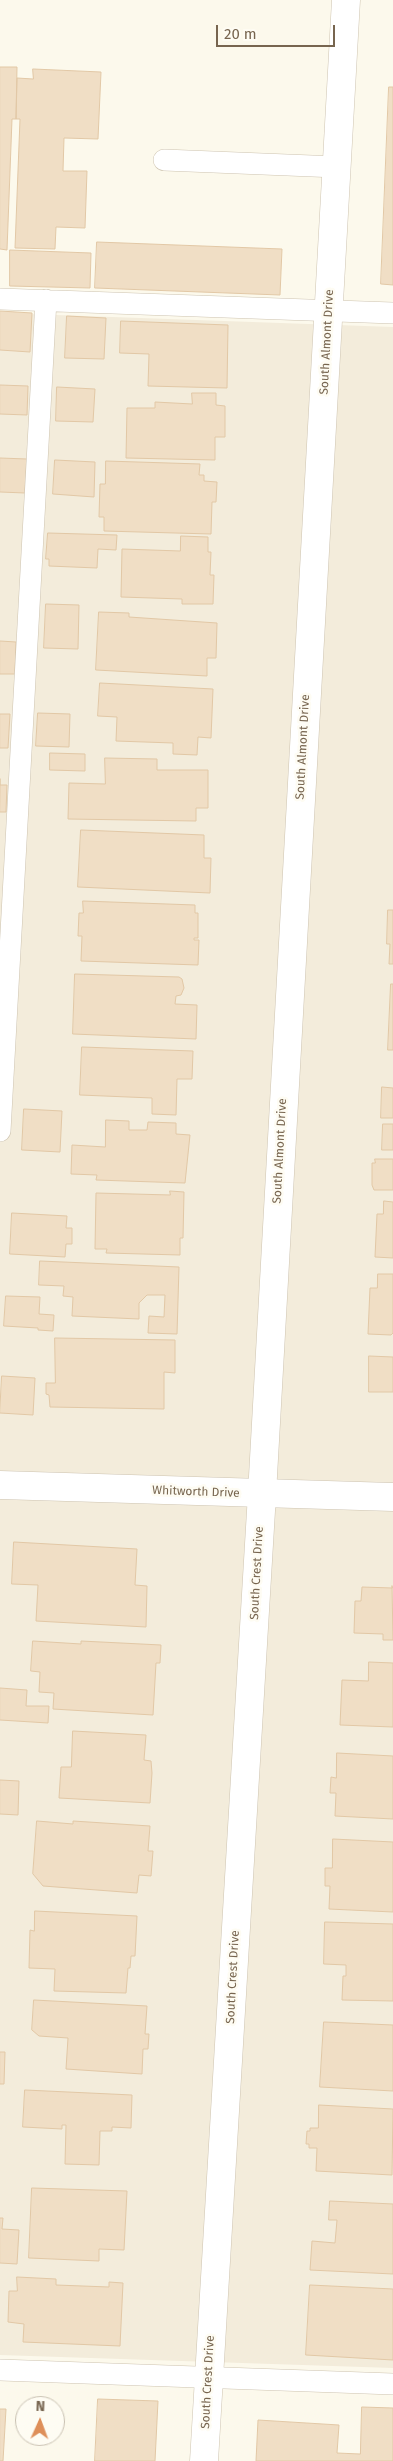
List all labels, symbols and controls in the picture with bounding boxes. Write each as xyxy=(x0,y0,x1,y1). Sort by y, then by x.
scale bar xyxy=(218,15,337,47)
text: 20 m xyxy=(224,25,257,43)
street label: South Almont Drive xyxy=(317,289,337,395)
street label: South Almont Drive xyxy=(293,694,313,800)
street label: South Almont Drive xyxy=(270,1098,290,1204)
street label: Whitworth Drive xyxy=(152,1483,240,1501)
street label: South Crest Drive xyxy=(247,1526,267,1620)
street label: South Crest Drive xyxy=(223,1930,243,2024)
street label: South Crest Drive xyxy=(198,2335,218,2429)
north arrow xyxy=(15,2396,65,2446)
text: N xyxy=(36,2398,45,2415)

